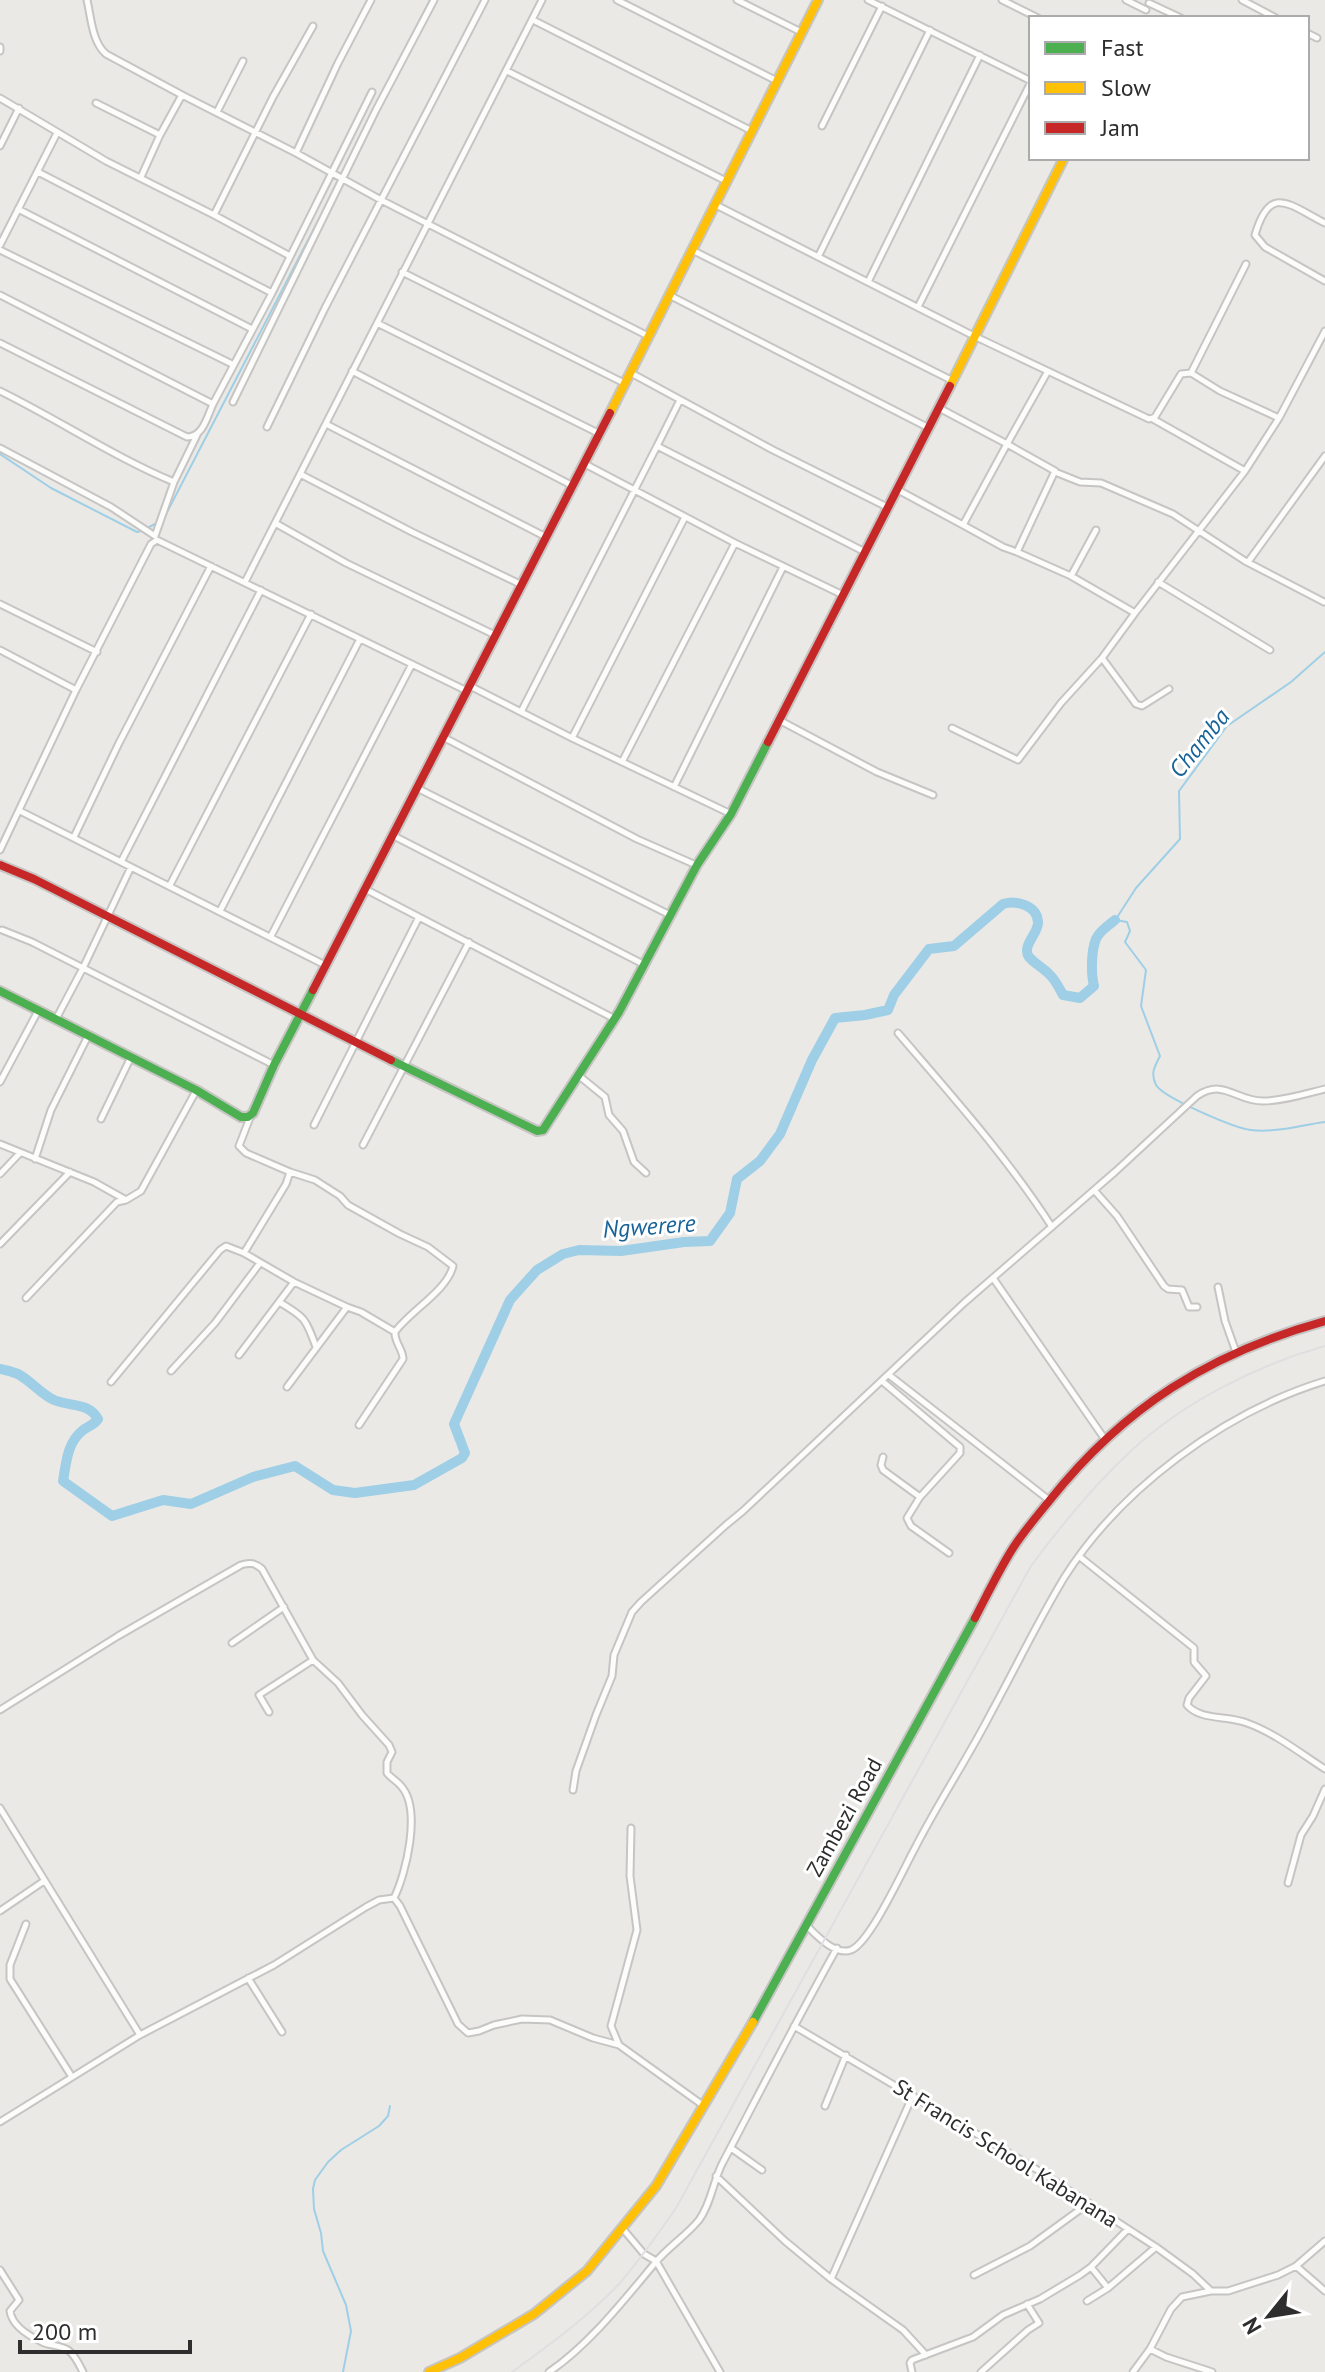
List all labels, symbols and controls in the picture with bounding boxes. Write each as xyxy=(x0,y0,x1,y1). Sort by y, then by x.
legend xyxy=(1029,16,1309,160)
text: Fast xyxy=(1101,32,1144,63)
text: Slow xyxy=(1101,72,1151,103)
text: Jam xyxy=(1100,112,1139,143)
water label: Chamba xyxy=(1162,702,1236,784)
water label: Ngwerere xyxy=(602,1207,696,1245)
street label: Zambezi Road xyxy=(800,1753,888,1881)
street label: St Francis School Kabanana xyxy=(888,2072,1124,2234)
north arrow xyxy=(1229,2276,1309,2356)
scale bar xyxy=(20,2304,190,2354)
text: N xyxy=(1236,2313,1267,2339)
text: 200 m xyxy=(32,2316,97,2347)

